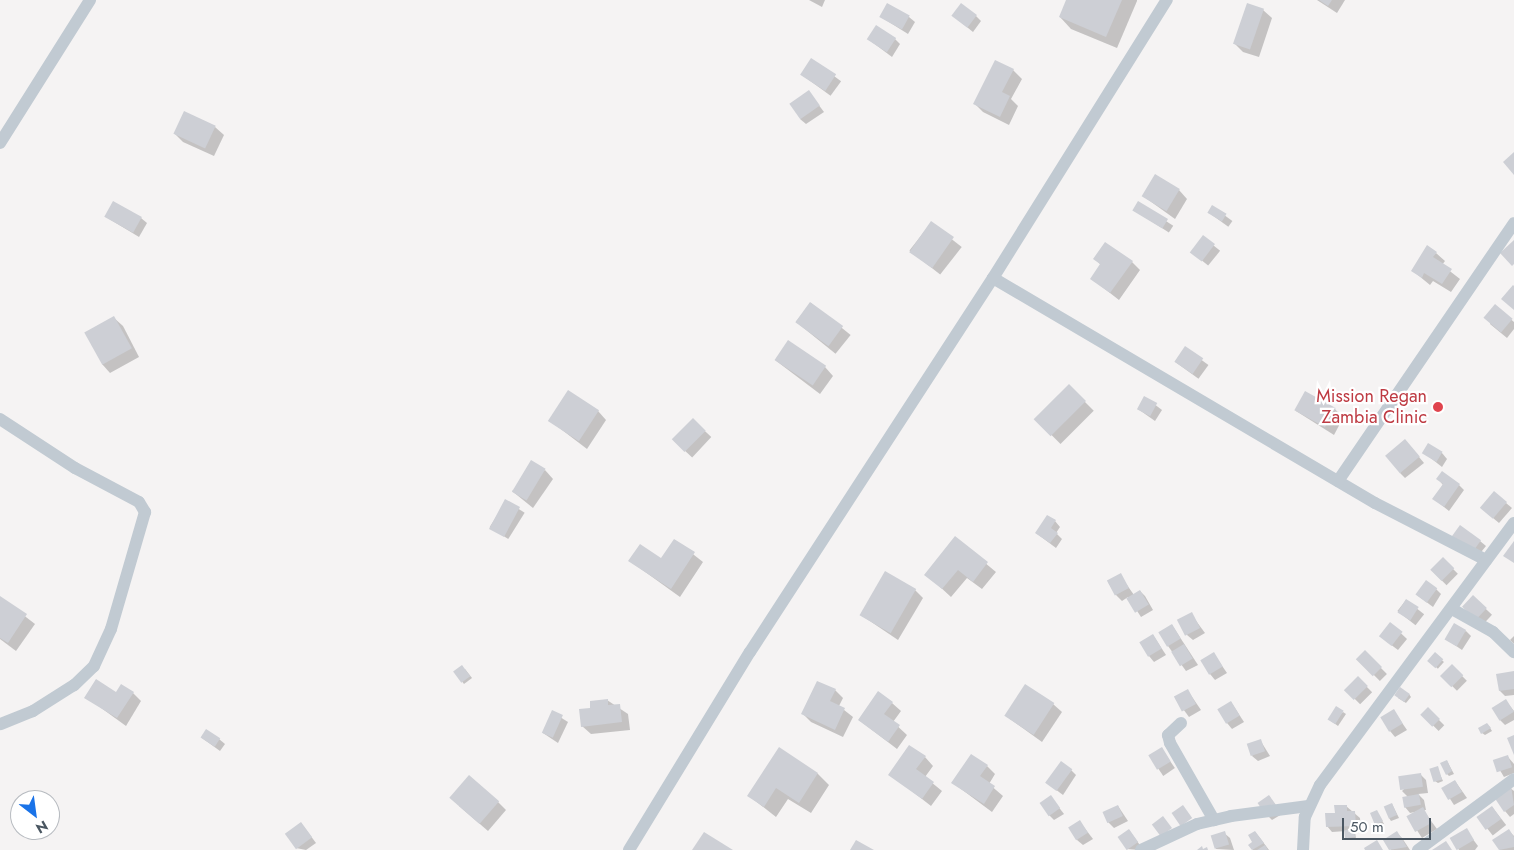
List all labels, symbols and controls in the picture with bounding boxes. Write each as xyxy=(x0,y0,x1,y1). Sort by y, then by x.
place label: Mission Regan Zambia Clinic xyxy=(1316,386,1427,428)
marker: Mission Regan Zambia Clinic xyxy=(1431,400,1445,414)
north arrow xyxy=(10,790,60,840)
scale bar xyxy=(1344,808,1433,840)
text: N xyxy=(32,816,52,839)
text: 50 m xyxy=(1350,816,1384,838)

